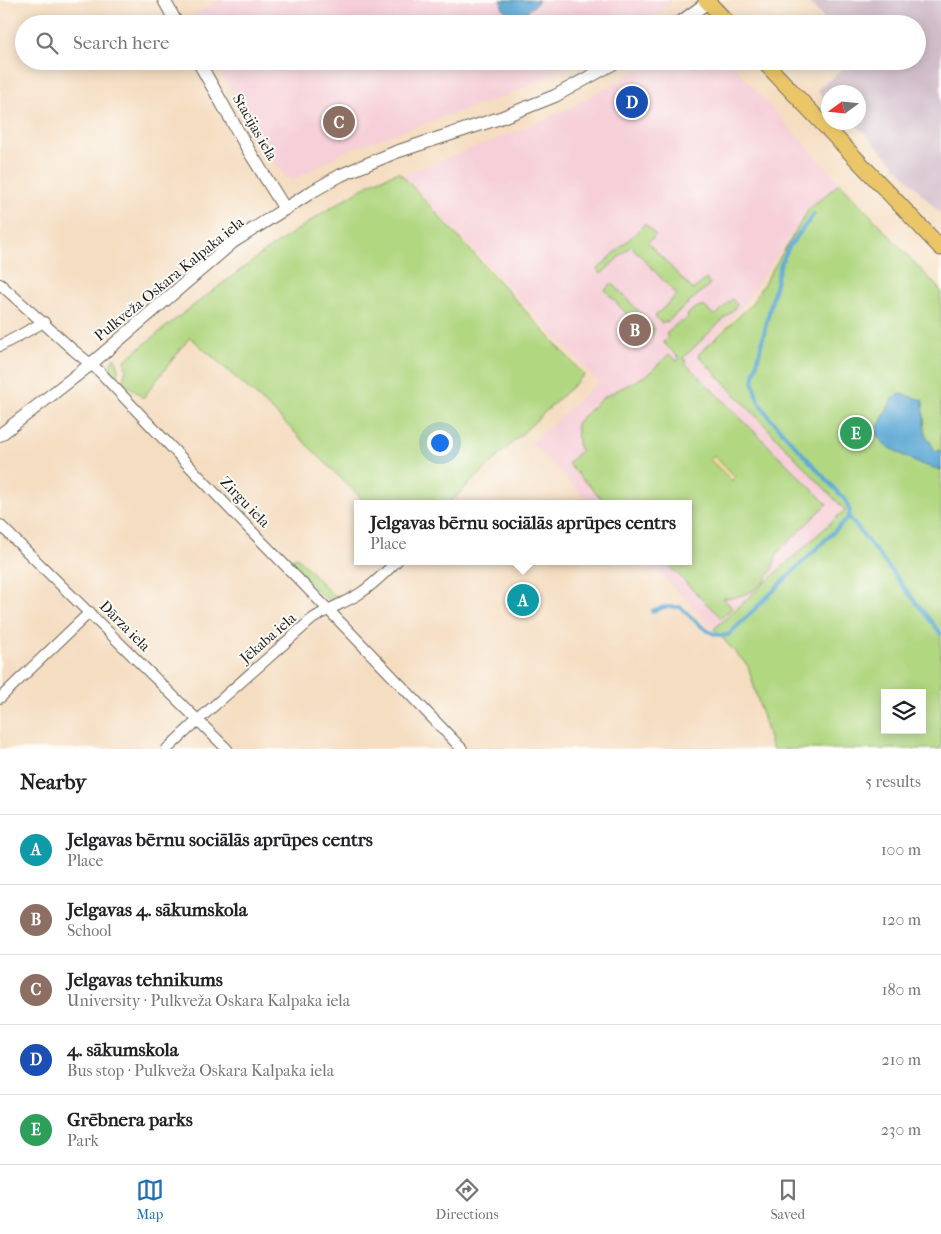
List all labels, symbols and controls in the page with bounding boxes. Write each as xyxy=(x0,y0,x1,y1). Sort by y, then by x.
search box xyxy=(15,15,926,70)
icon: search xyxy=(33,29,61,57)
text: Search here xyxy=(73,32,169,54)
pin: D xyxy=(616,83,648,121)
north arrow xyxy=(821,85,866,130)
street label: Stacijas iela xyxy=(229,91,282,164)
pin: C xyxy=(323,103,355,141)
street label: Pulkveža Oskara Kalpaka iela xyxy=(91,212,248,345)
pin: B xyxy=(619,311,651,349)
pin: E xyxy=(840,414,872,452)
your location xyxy=(427,430,453,456)
street label: Zirgu iela xyxy=(216,473,274,532)
popup xyxy=(354,500,692,565)
text: Jelgavas bērnu sociālās aprūpes centrs xyxy=(370,512,676,534)
text: Place xyxy=(370,534,407,553)
pin: A xyxy=(507,581,539,619)
street label: Dārza iela xyxy=(96,597,155,656)
street label: Jēkaba iela xyxy=(236,608,300,668)
map controls xyxy=(881,689,926,734)
button: layers xyxy=(881,689,926,734)
text: Nearby xyxy=(20,770,86,794)
text: 5 results xyxy=(865,772,921,791)
text: Jelgavas bērnu sociālās aprūpes centrs xyxy=(67,829,373,851)
text: A xyxy=(31,840,41,859)
text: 100 m xyxy=(881,840,921,859)
text: Place xyxy=(67,851,103,870)
text: Jelgavas 4. sākumskola xyxy=(67,899,248,921)
text: B xyxy=(31,910,41,929)
text: 120 m xyxy=(882,910,921,929)
text: School xyxy=(67,921,112,940)
text: Jelgavas tehnikums xyxy=(67,969,223,991)
text: C xyxy=(31,980,41,999)
text: 180 m xyxy=(882,980,921,999)
text: University · Pulkveža Oskara Kalpaka iela xyxy=(67,991,350,1010)
text: 4. sākumskola xyxy=(67,1039,179,1061)
text: D xyxy=(30,1050,42,1069)
text: 210 m xyxy=(882,1050,921,1069)
text: Bus stop · Pulkveža Oskara Kalpaka iela xyxy=(67,1061,334,1080)
text: Grēbnera parks xyxy=(67,1109,193,1131)
text: E xyxy=(31,1120,41,1139)
text: 230 m xyxy=(881,1120,921,1139)
text: Park xyxy=(67,1131,99,1150)
tab: Map xyxy=(136,1176,164,1223)
tab: Directions xyxy=(436,1176,499,1223)
tab: Saved xyxy=(770,1176,805,1223)

